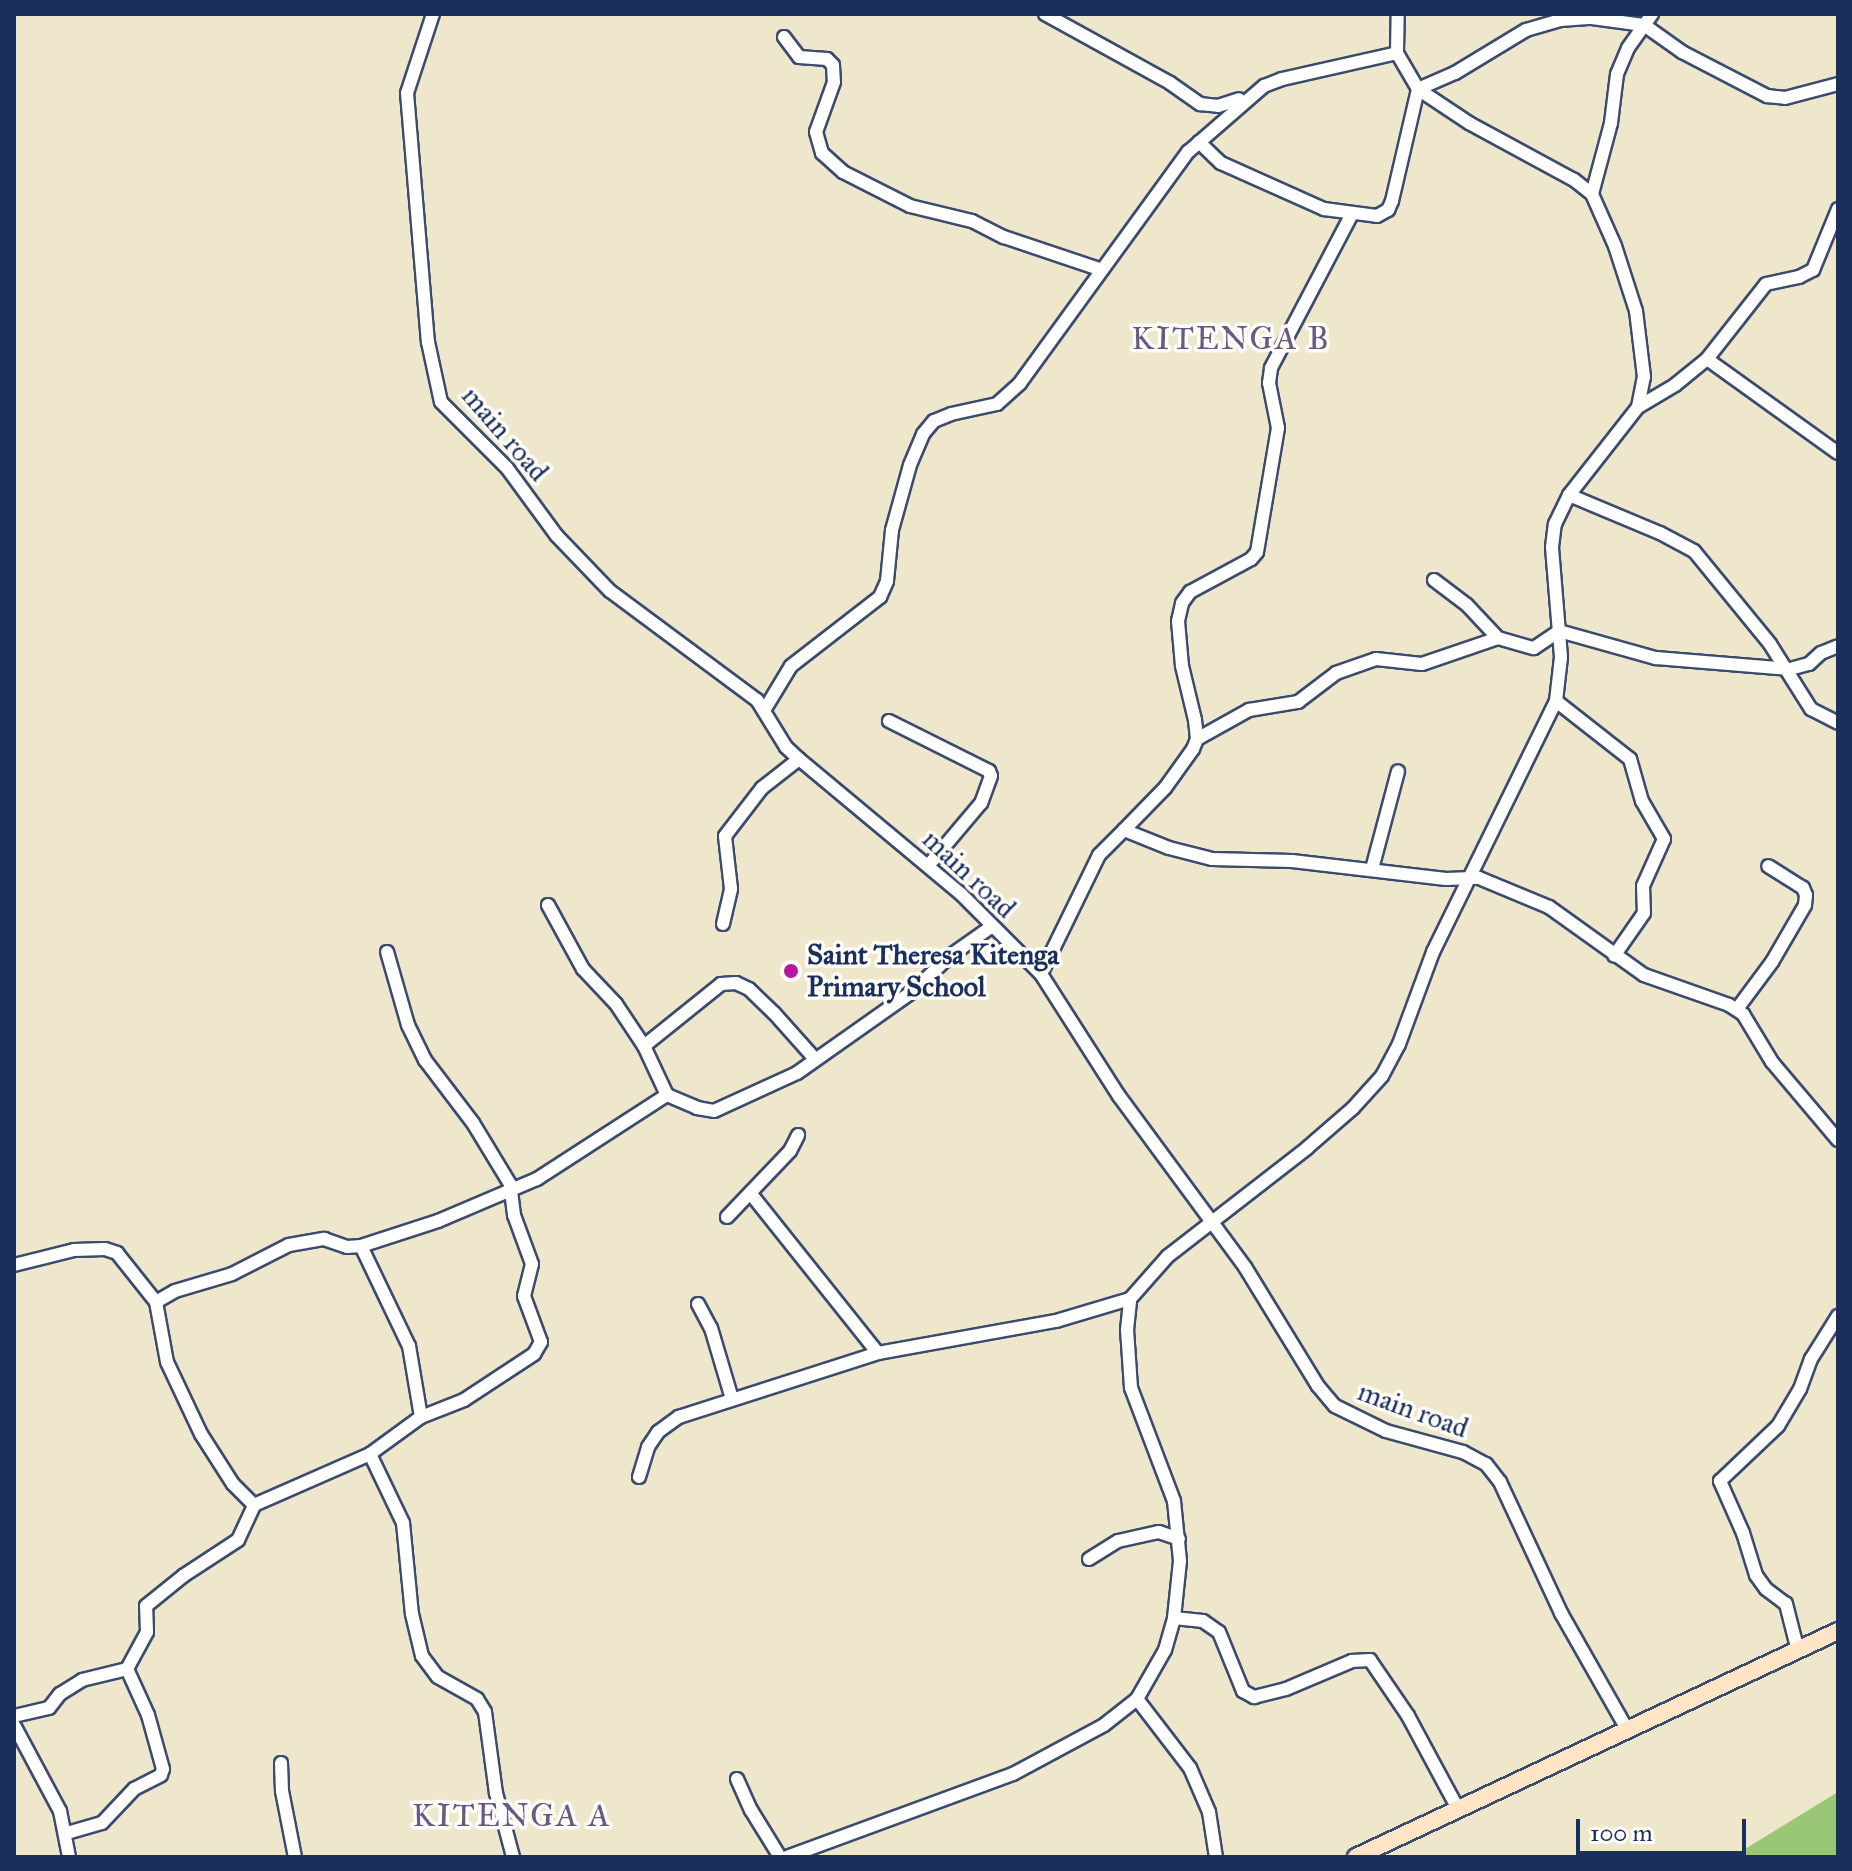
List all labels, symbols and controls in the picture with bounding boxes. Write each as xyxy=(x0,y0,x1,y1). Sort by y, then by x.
district label: KITENGA B xyxy=(1131,320,1331,358)
street label: main road xyxy=(455,380,555,488)
street label: main road xyxy=(916,823,1022,925)
place label: Saint Theresa Kitenga Primary School xyxy=(807,938,1059,1004)
marker: Saint Theresa Kitenga Primary School xyxy=(782,962,800,980)
street label: main road xyxy=(1353,1375,1473,1445)
district label: KITENGA A xyxy=(412,1797,612,1835)
scale bar xyxy=(1580,1803,1750,1853)
text: 100 m xyxy=(1590,1818,1653,1848)

